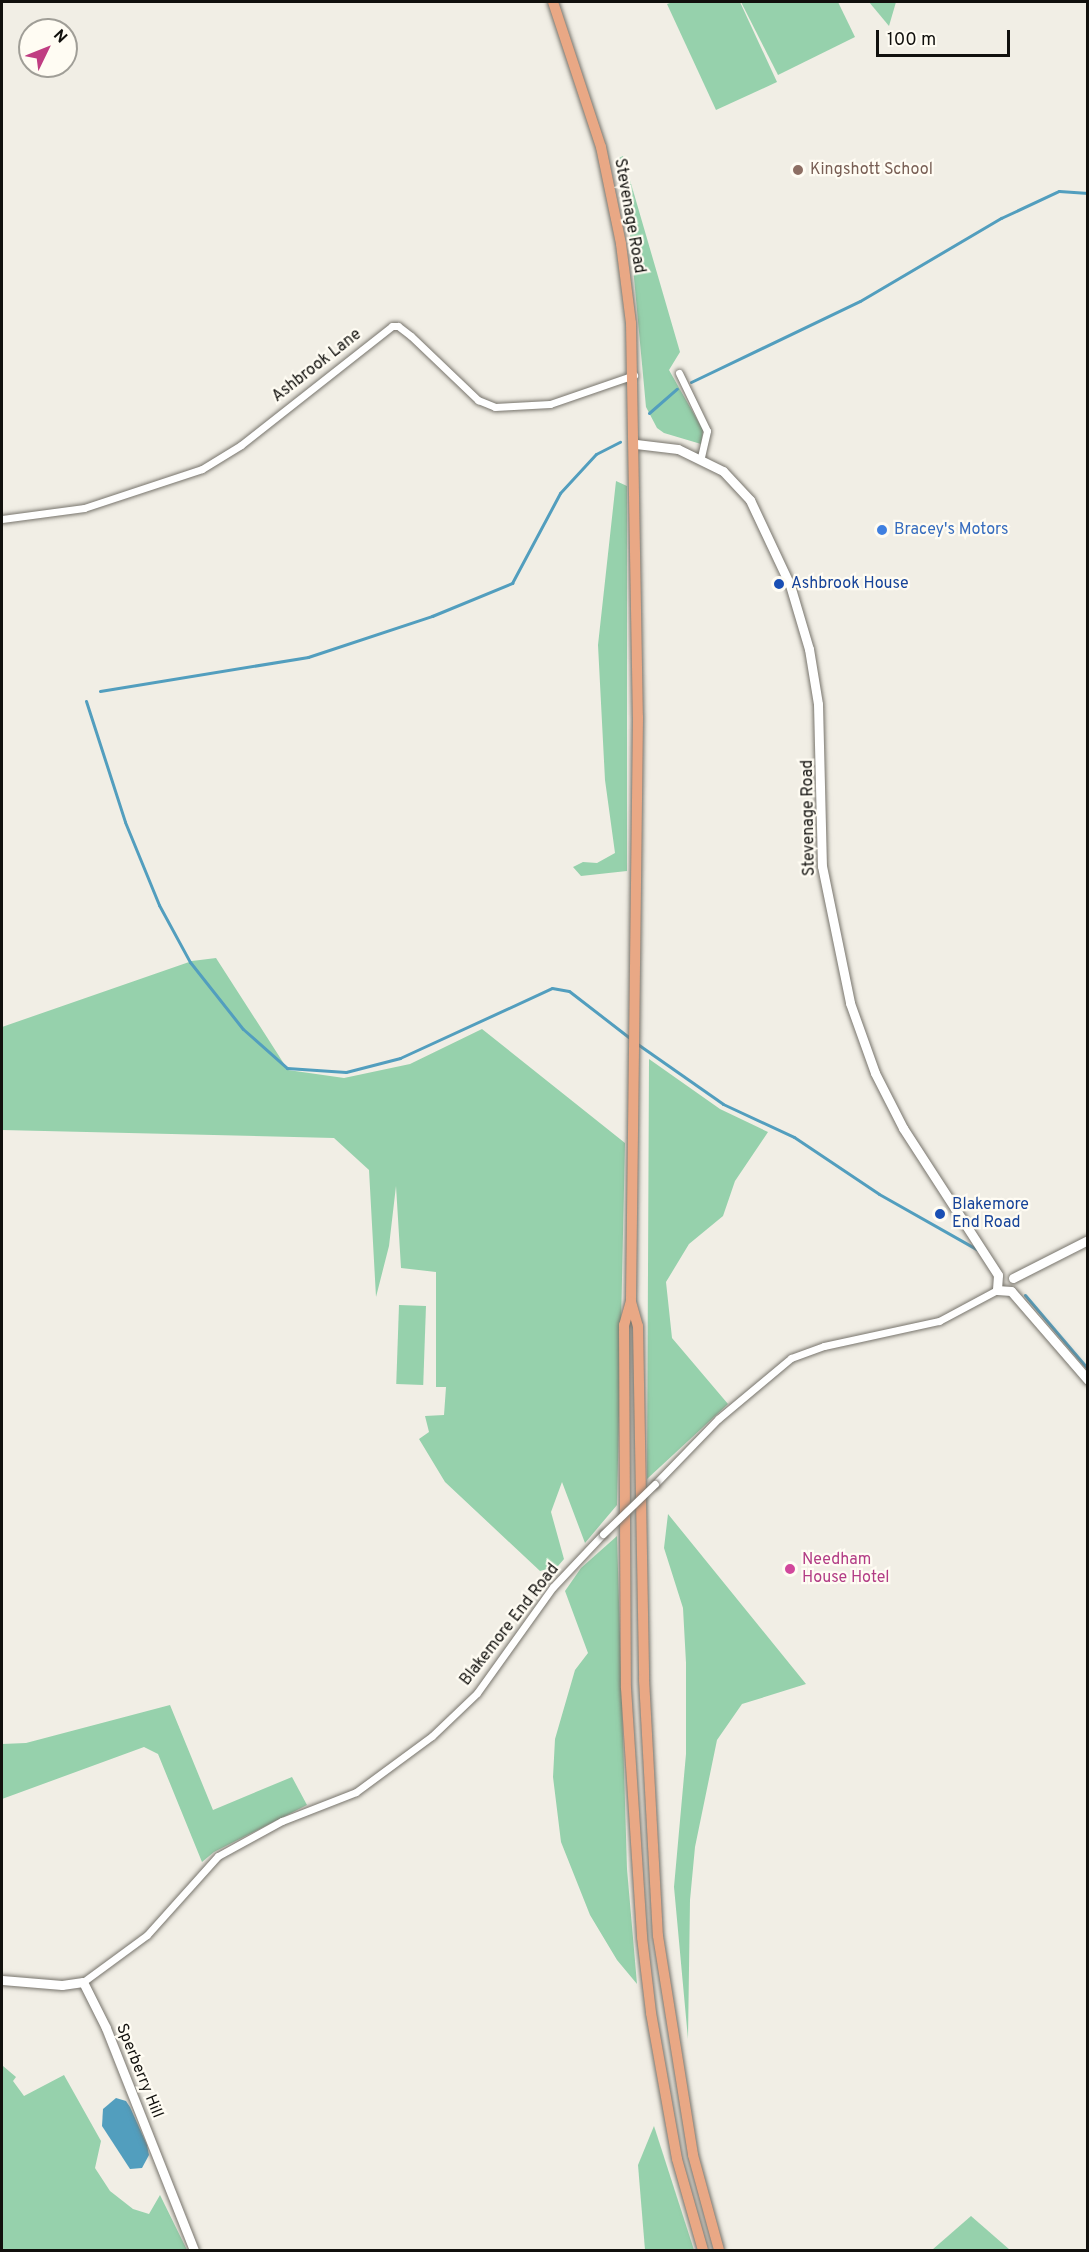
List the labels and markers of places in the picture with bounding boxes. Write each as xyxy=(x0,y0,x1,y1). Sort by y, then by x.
place label: Kingshott School xyxy=(810,160,933,180)
marker: Kingshott School xyxy=(791,163,805,177)
place label: Bracey's Motors xyxy=(894,520,1009,540)
marker: Bracey's Motors xyxy=(875,523,889,537)
place label: Ashbrook House xyxy=(791,574,909,594)
marker: Ashbrook House xyxy=(772,577,786,591)
place label: Blakemore End Road xyxy=(952,1195,1029,1233)
marker: Blakemore End Road xyxy=(933,1207,947,1221)
place label: Needham House Hotel xyxy=(802,1550,890,1588)
marker: Needham House Hotel xyxy=(783,1562,797,1576)

